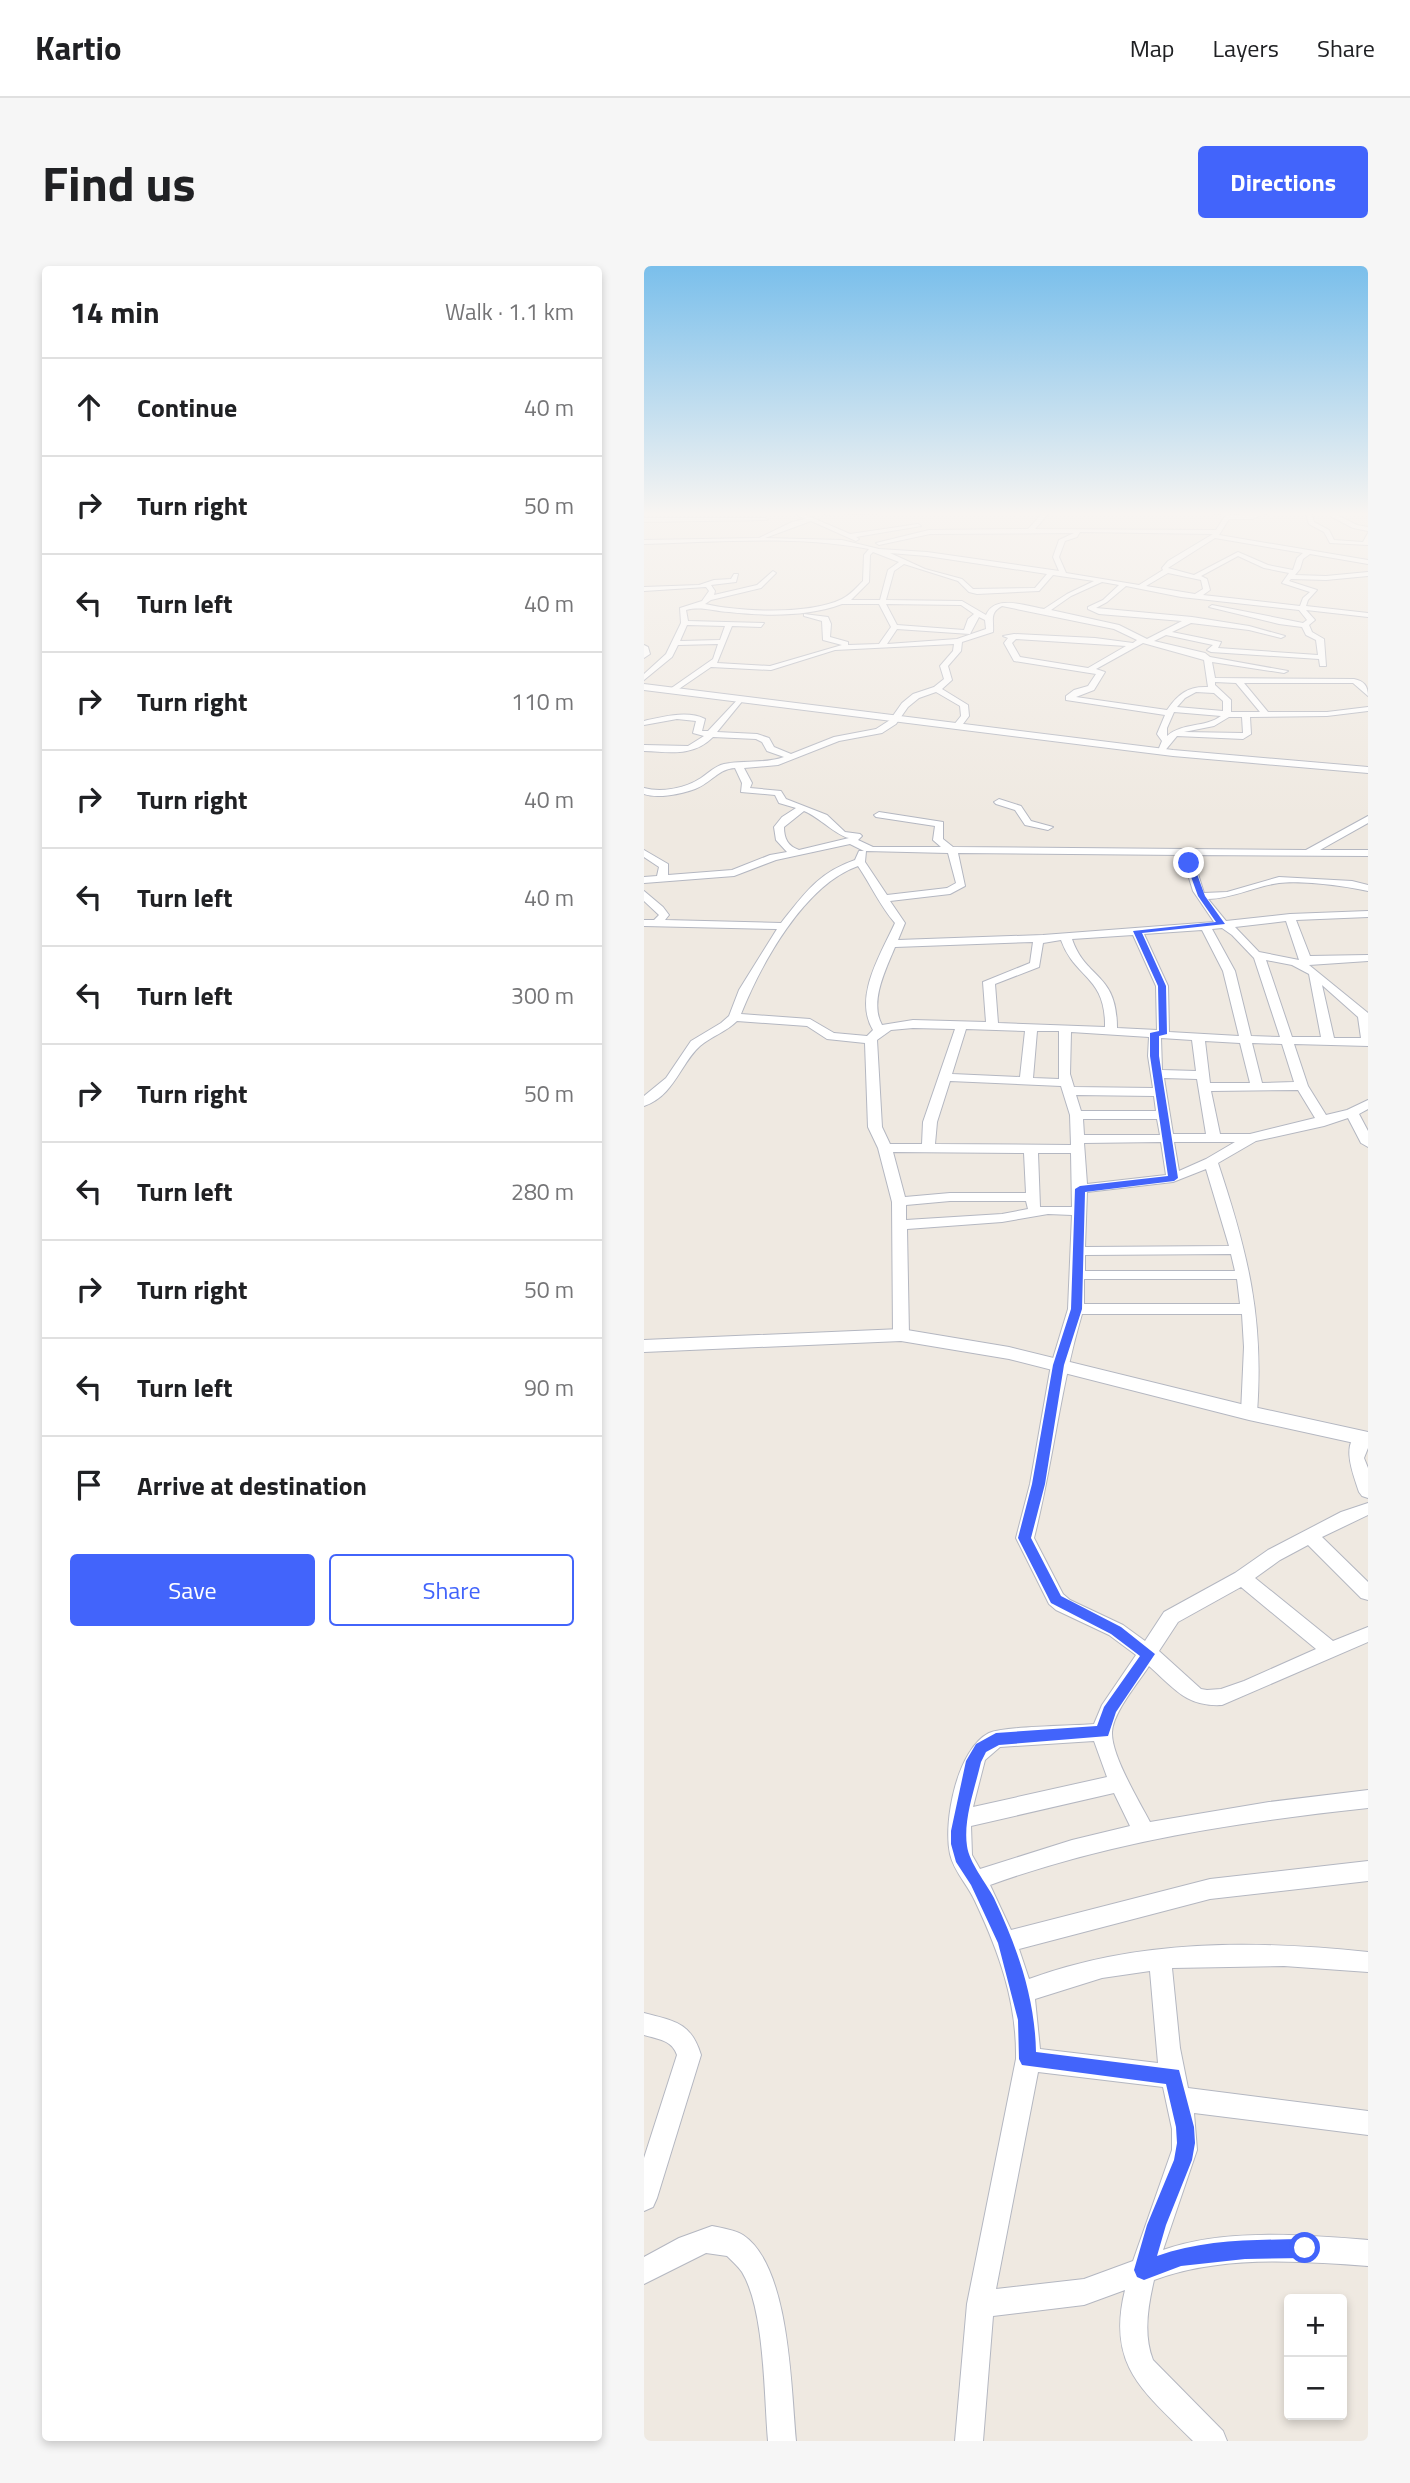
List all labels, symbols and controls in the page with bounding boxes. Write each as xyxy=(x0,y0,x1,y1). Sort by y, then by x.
text: Kartio xyxy=(35,23,122,73)
text: Map xyxy=(1130,30,1175,66)
text: Layers xyxy=(1213,30,1279,66)
text: Share xyxy=(1317,30,1375,66)
text: Find us xyxy=(42,145,196,220)
button: Directions xyxy=(1198,146,1368,218)
text: 14 min xyxy=(70,289,160,335)
text: Walk · 1.1 km xyxy=(445,294,574,329)
icon: ahead xyxy=(70,388,108,426)
text: Continue xyxy=(137,388,237,427)
text: 40 m xyxy=(524,390,574,425)
icon: right xyxy=(70,486,108,524)
text: Turn right xyxy=(137,486,248,525)
text: 50 m xyxy=(524,488,574,523)
icon: left xyxy=(70,584,108,622)
text: Turn left xyxy=(137,584,232,623)
text: 40 m xyxy=(524,586,574,621)
icon: right xyxy=(70,682,108,720)
text: Turn right xyxy=(137,682,248,721)
text: 110 m xyxy=(511,684,574,719)
icon: right xyxy=(70,780,108,818)
text: Turn right xyxy=(137,780,248,819)
text: 40 m xyxy=(524,782,574,817)
route end xyxy=(1173,847,1204,878)
icon: left xyxy=(70,878,108,916)
text: Turn left xyxy=(137,878,232,917)
text: 40 m xyxy=(524,880,574,915)
icon: left xyxy=(70,976,108,1014)
text: Turn left xyxy=(137,976,232,1015)
text: 300 m xyxy=(511,978,574,1013)
icon: right xyxy=(70,1074,108,1112)
text: Turn right xyxy=(137,1074,248,1113)
text: 50 m xyxy=(524,1076,574,1111)
icon: left xyxy=(70,1172,108,1210)
text: Turn left xyxy=(137,1172,232,1211)
text: 280 m xyxy=(511,1174,574,1209)
icon: right xyxy=(70,1270,108,1308)
text: Turn right xyxy=(137,1270,248,1309)
text: 50 m xyxy=(524,1272,574,1307)
icon: left xyxy=(70,1368,108,1406)
text: Turn left xyxy=(137,1368,232,1407)
text: 90 m xyxy=(524,1370,574,1405)
icon: arrive xyxy=(70,1466,108,1504)
text: Arrive at destination xyxy=(137,1466,367,1505)
button: Save xyxy=(70,1554,315,1626)
button: Share xyxy=(329,1554,574,1626)
route start xyxy=(1289,2232,1320,2263)
map controls xyxy=(1284,2294,1347,2420)
button: + xyxy=(1284,2294,1347,2357)
button: − xyxy=(1284,2357,1347,2420)

